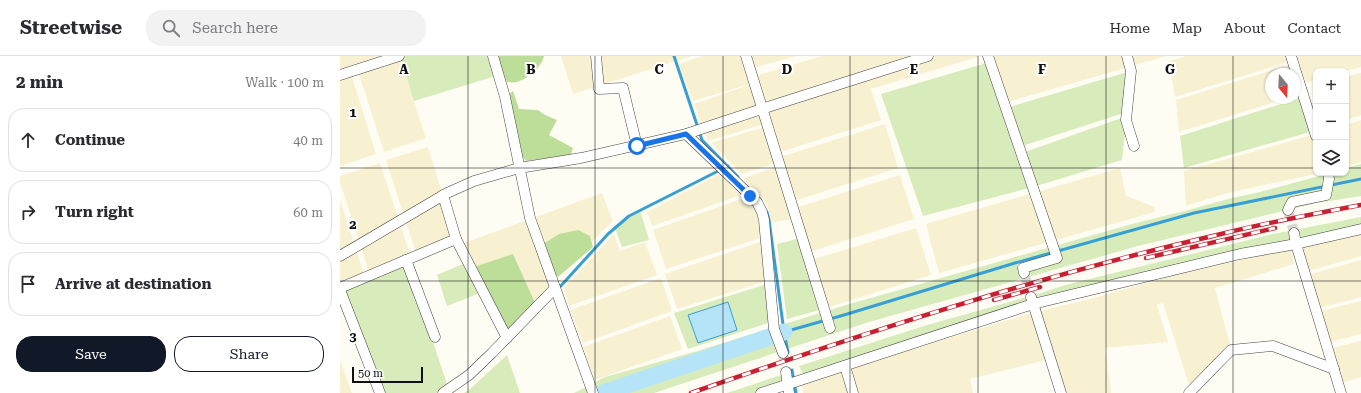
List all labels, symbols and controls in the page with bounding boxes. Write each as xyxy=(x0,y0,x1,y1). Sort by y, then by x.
search box xyxy=(146,10,426,46)
text: Streetwise xyxy=(20,16,122,39)
icon: search xyxy=(160,17,182,39)
text: Search here xyxy=(192,19,278,37)
text: Home xyxy=(1109,20,1150,36)
text: Map xyxy=(1172,20,1202,36)
text: About xyxy=(1224,20,1266,36)
text: Contact xyxy=(1288,20,1341,36)
text: A xyxy=(399,62,409,77)
text: B xyxy=(526,62,536,77)
text: C xyxy=(654,62,664,77)
text: D xyxy=(782,62,792,77)
text: E xyxy=(910,62,918,77)
text: F xyxy=(1038,62,1046,77)
text: G xyxy=(1165,62,1175,77)
north arrow xyxy=(1265,68,1301,104)
map controls xyxy=(1313,68,1349,176)
button: + xyxy=(1313,68,1349,104)
text: 2 min xyxy=(16,72,63,92)
text: Walk · 100 m xyxy=(245,75,324,90)
button: − xyxy=(1313,104,1349,140)
text: 1 xyxy=(349,105,357,120)
icon: ahead xyxy=(17,129,39,151)
text: Continue xyxy=(55,131,125,149)
text: 40 m xyxy=(293,133,323,148)
route start xyxy=(628,137,646,155)
button: layers xyxy=(1313,140,1349,176)
route end xyxy=(741,187,759,205)
icon: right xyxy=(17,201,39,223)
text: Turn right xyxy=(55,203,134,221)
text: 60 m xyxy=(293,205,323,220)
text: 2 xyxy=(349,217,357,232)
icon: arrive xyxy=(17,273,39,295)
text: Arrive at destination xyxy=(55,275,211,293)
text: 3 xyxy=(349,329,357,344)
button: Save xyxy=(16,336,166,372)
button: Share xyxy=(174,336,324,372)
scale bar xyxy=(352,365,423,384)
text: 50 m xyxy=(358,367,383,380)

